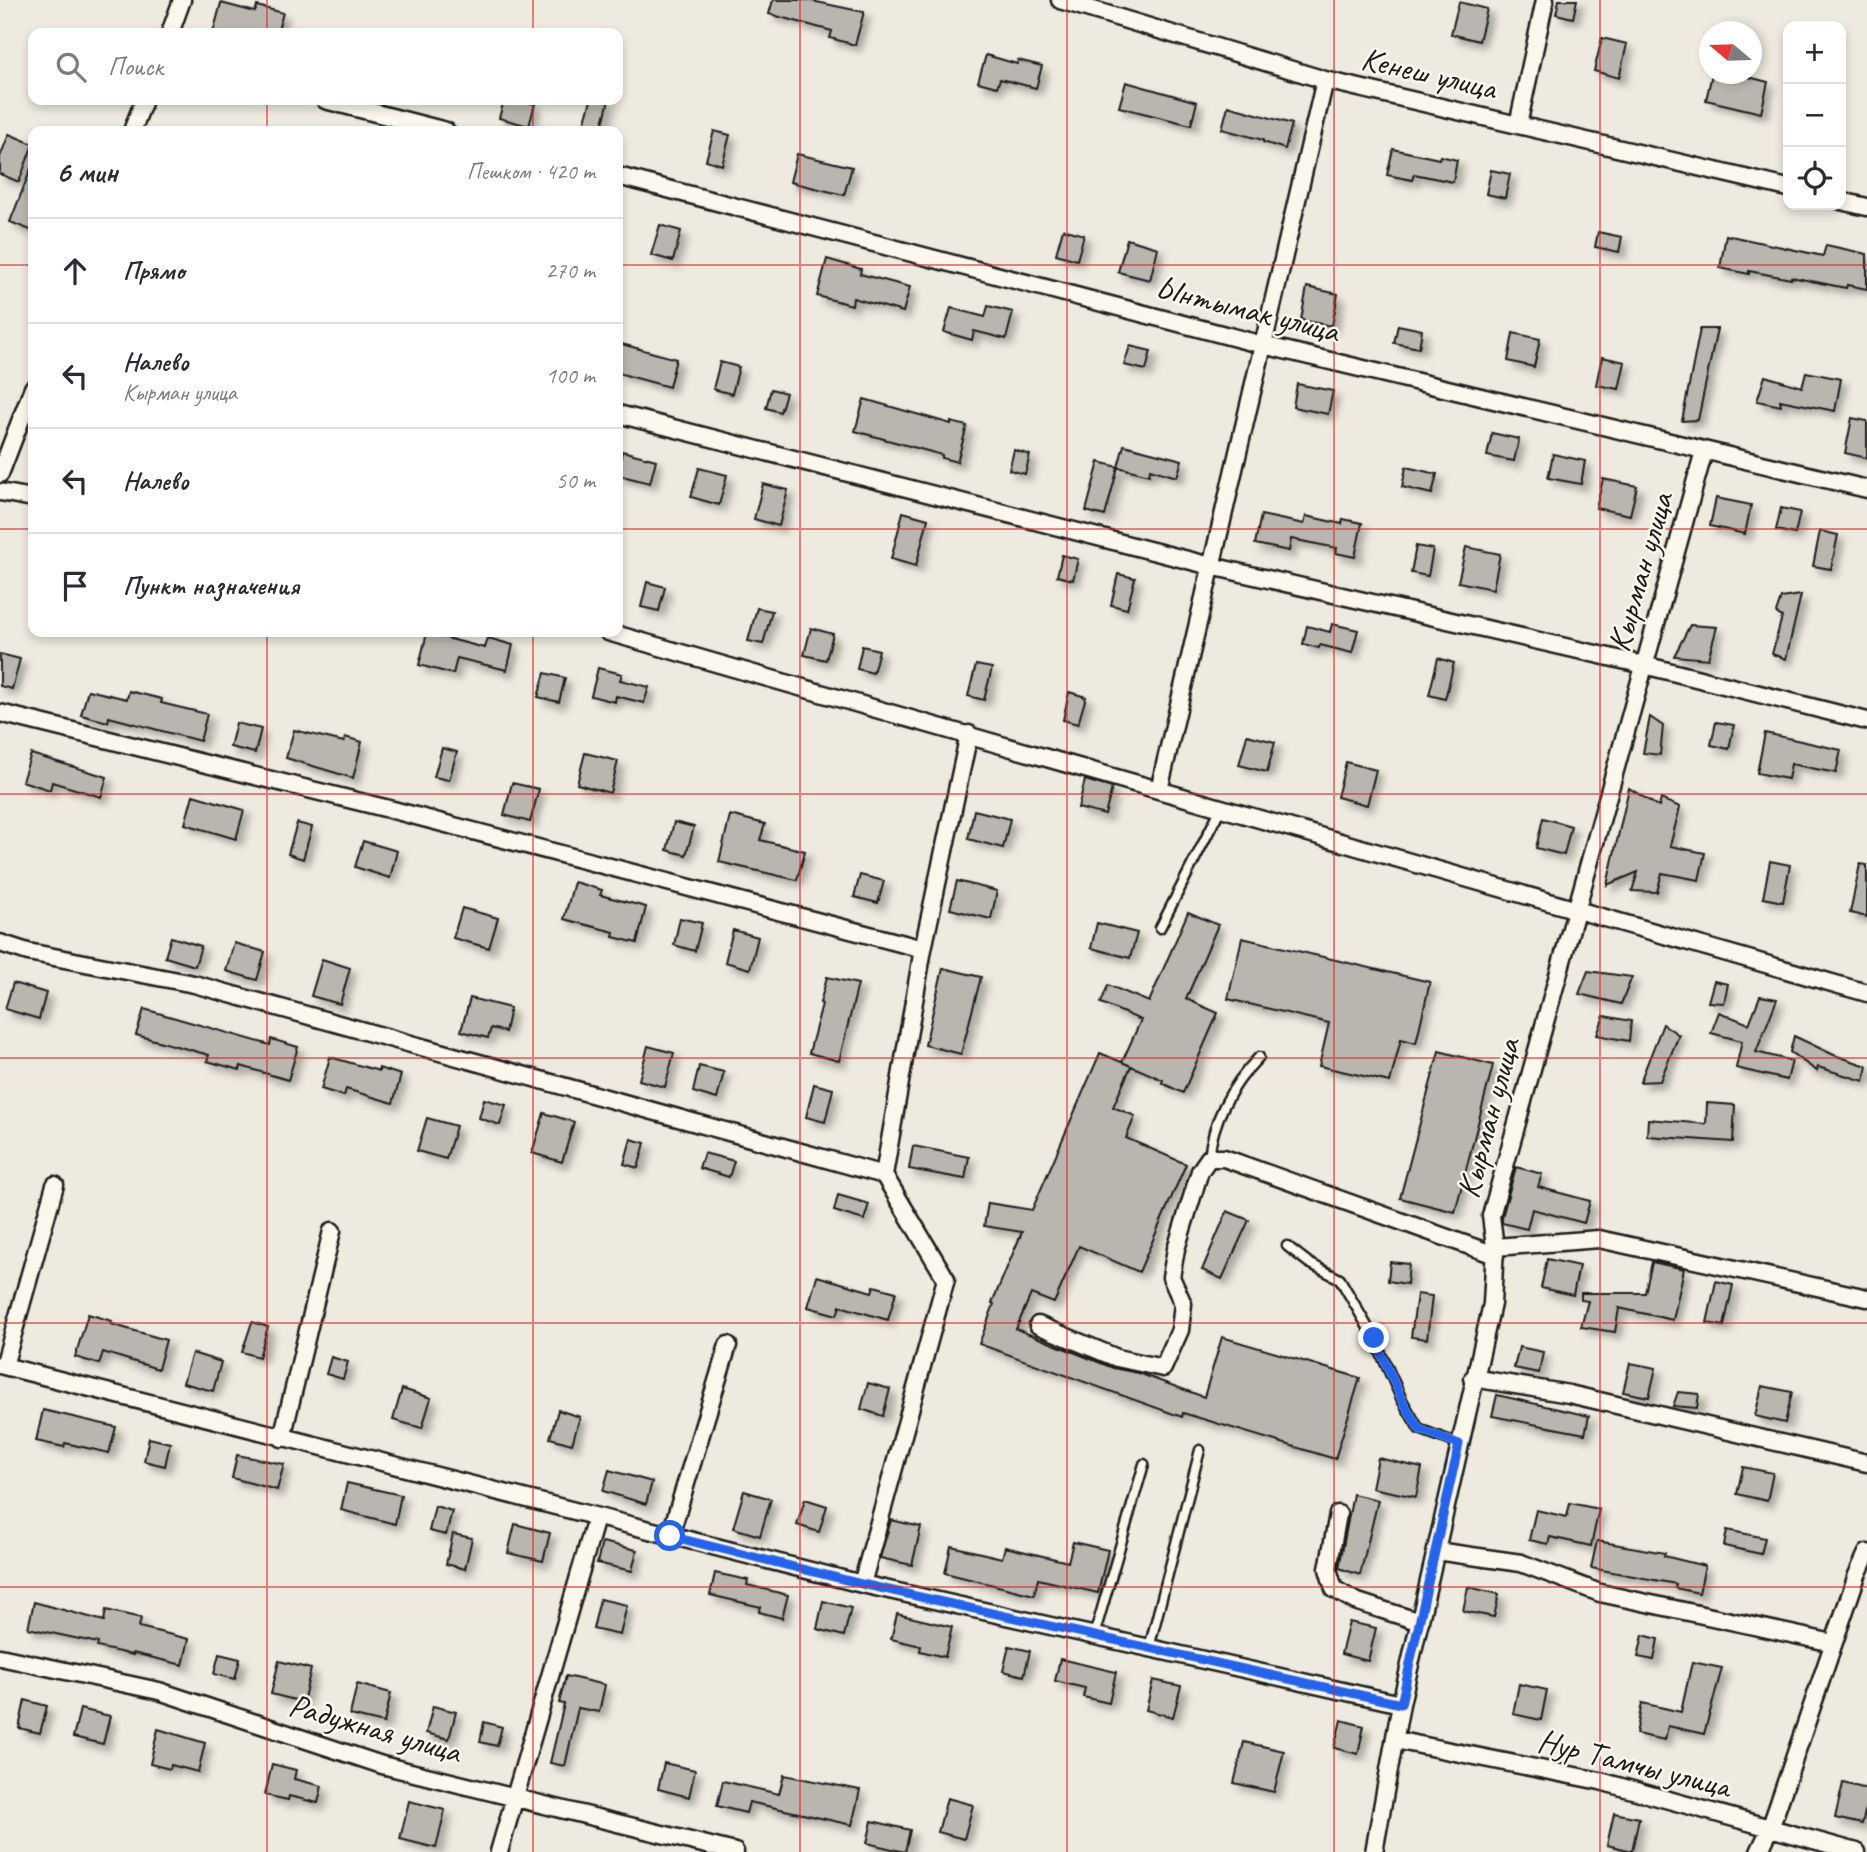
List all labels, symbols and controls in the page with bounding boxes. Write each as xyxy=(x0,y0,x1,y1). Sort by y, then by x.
north arrow xyxy=(1699,21,1762,84)
map controls xyxy=(1783,21,1846,210)
button: + xyxy=(1783,21,1846,84)
search box xyxy=(28,28,623,105)
street label: Кенеш улица xyxy=(1358,37,1502,109)
icon: search xyxy=(52,48,90,86)
text: Поиск xyxy=(108,50,163,83)
button: − xyxy=(1783,84,1846,147)
button: locate xyxy=(1783,147,1846,210)
text: 6 мин xyxy=(56,153,118,191)
text: Пешком · 420 m xyxy=(467,157,595,186)
icon: ahead xyxy=(56,252,94,290)
text: Прямо xyxy=(123,254,185,287)
text: 270 m xyxy=(546,256,595,285)
street label: Ынтымак улица xyxy=(1152,266,1346,353)
text: Налево xyxy=(123,345,189,378)
icon: left xyxy=(56,357,94,395)
text: 100 m xyxy=(546,361,595,390)
text: Кырман улица xyxy=(123,378,237,407)
icon: left xyxy=(56,462,94,500)
text: Налево xyxy=(123,464,189,497)
text: 50 m xyxy=(556,466,595,495)
street label: Кырман улица xyxy=(1597,485,1683,656)
icon: arrive xyxy=(56,567,94,605)
text: Пункт назначения xyxy=(123,569,299,602)
street label: Кырман улица xyxy=(1447,1031,1530,1202)
route end xyxy=(1358,1322,1389,1353)
route start xyxy=(654,1520,685,1551)
street label: Радужная улица xyxy=(284,1683,468,1773)
street label: Нур Тамчы улица xyxy=(1533,1719,1737,1808)

